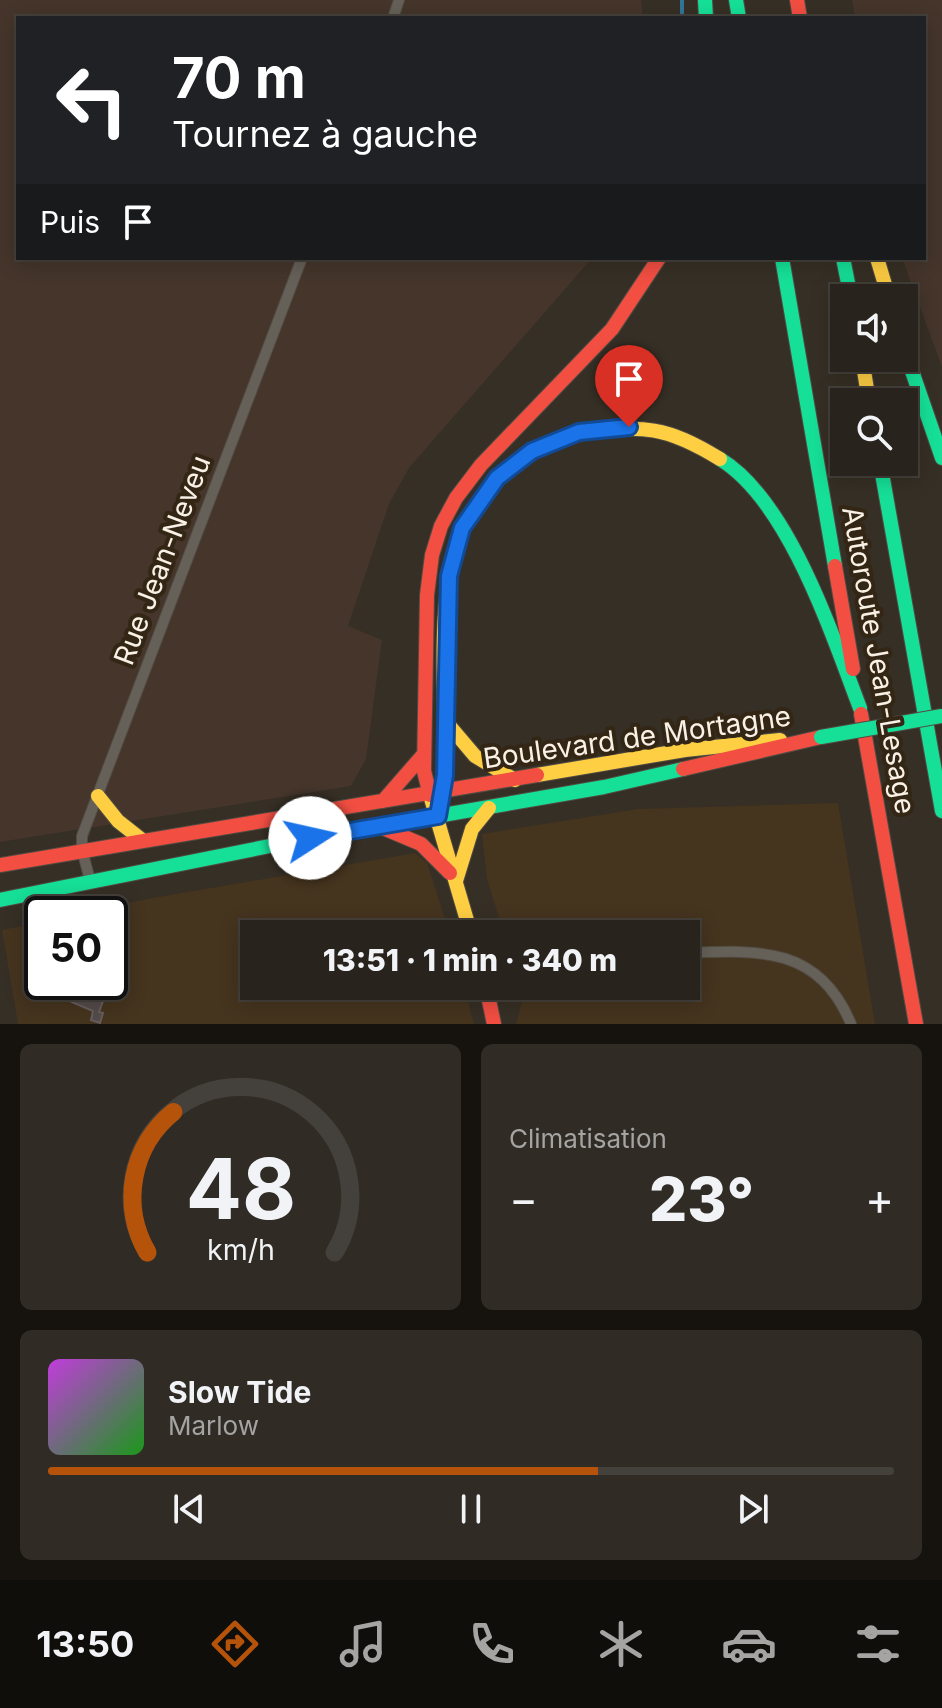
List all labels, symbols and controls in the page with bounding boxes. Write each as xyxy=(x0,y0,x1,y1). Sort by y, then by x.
text: 70 m xyxy=(172,44,306,112)
icon: left xyxy=(40,48,144,152)
text: Tournez à gauche xyxy=(172,112,478,156)
icon: arrive xyxy=(116,200,160,244)
text: Puis xyxy=(40,204,100,240)
map controls xyxy=(830,284,918,476)
button: sound xyxy=(830,284,918,372)
pin xyxy=(595,345,663,427)
icon: arrive xyxy=(607,357,651,401)
button: search xyxy=(830,388,918,476)
street label: Rue Jean-Neveu xyxy=(106,451,218,669)
street label: Autoroute Jean-Lesage xyxy=(835,503,923,817)
street label: Boulevard de Mortagne xyxy=(481,699,793,775)
position arrow xyxy=(268,796,352,880)
speed limit sign: 50 xyxy=(24,896,128,1000)
text: 13:51 · 1 min · 340 m xyxy=(323,942,617,978)
text: Climatisation xyxy=(509,1123,667,1154)
text: 48 xyxy=(185,1138,296,1239)
text: 23° xyxy=(649,1163,754,1235)
text: − xyxy=(509,1172,538,1226)
text: + xyxy=(865,1172,894,1226)
text: km/h xyxy=(207,1232,274,1267)
text: Slow Tide xyxy=(168,1374,311,1410)
text: Marlow xyxy=(168,1410,259,1441)
icon: previous xyxy=(167,1487,211,1531)
icon: pause xyxy=(449,1487,493,1531)
icon: next xyxy=(731,1487,775,1531)
icon: directions xyxy=(207,1616,263,1672)
icon: music xyxy=(335,1616,391,1672)
icon: phone xyxy=(464,1616,520,1672)
icon: climate xyxy=(593,1616,649,1672)
icon: car xyxy=(721,1616,777,1672)
icon: filters xyxy=(850,1616,906,1672)
text: 13:50 xyxy=(36,1622,134,1666)

